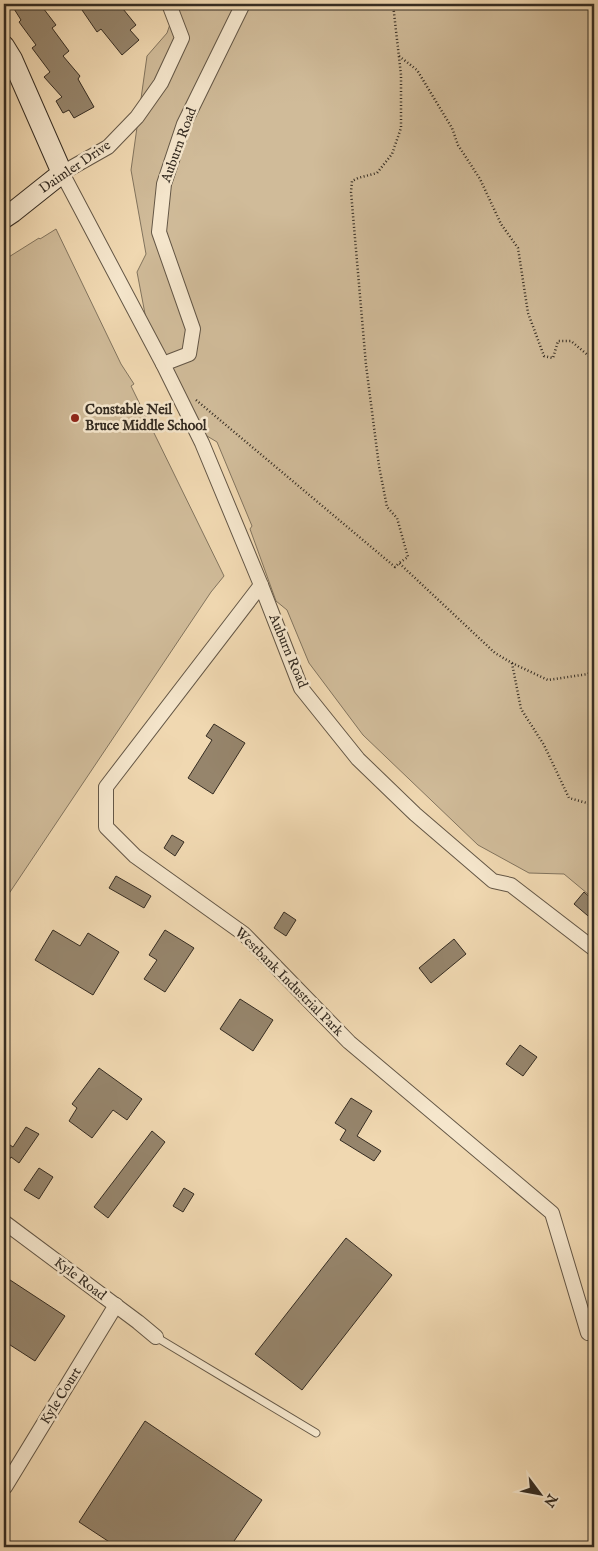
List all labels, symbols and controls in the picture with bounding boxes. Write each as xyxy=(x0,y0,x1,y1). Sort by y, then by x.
street label: Auburn Road xyxy=(157,104,201,186)
street label: Daimler Drive xyxy=(36,136,115,198)
place label: Constable Neil Bruce Middle School xyxy=(85,401,208,435)
marker: Constable Neil Bruce Middle School xyxy=(69,412,81,424)
street label: Auburn Road xyxy=(264,610,312,691)
street label: Westbank Industrial Park xyxy=(231,924,348,1041)
street label: Kyle Road xyxy=(50,1253,110,1305)
street label: Kyle Court xyxy=(36,1364,86,1428)
north arrow xyxy=(516,1468,566,1518)
text: N xyxy=(539,1490,562,1510)

